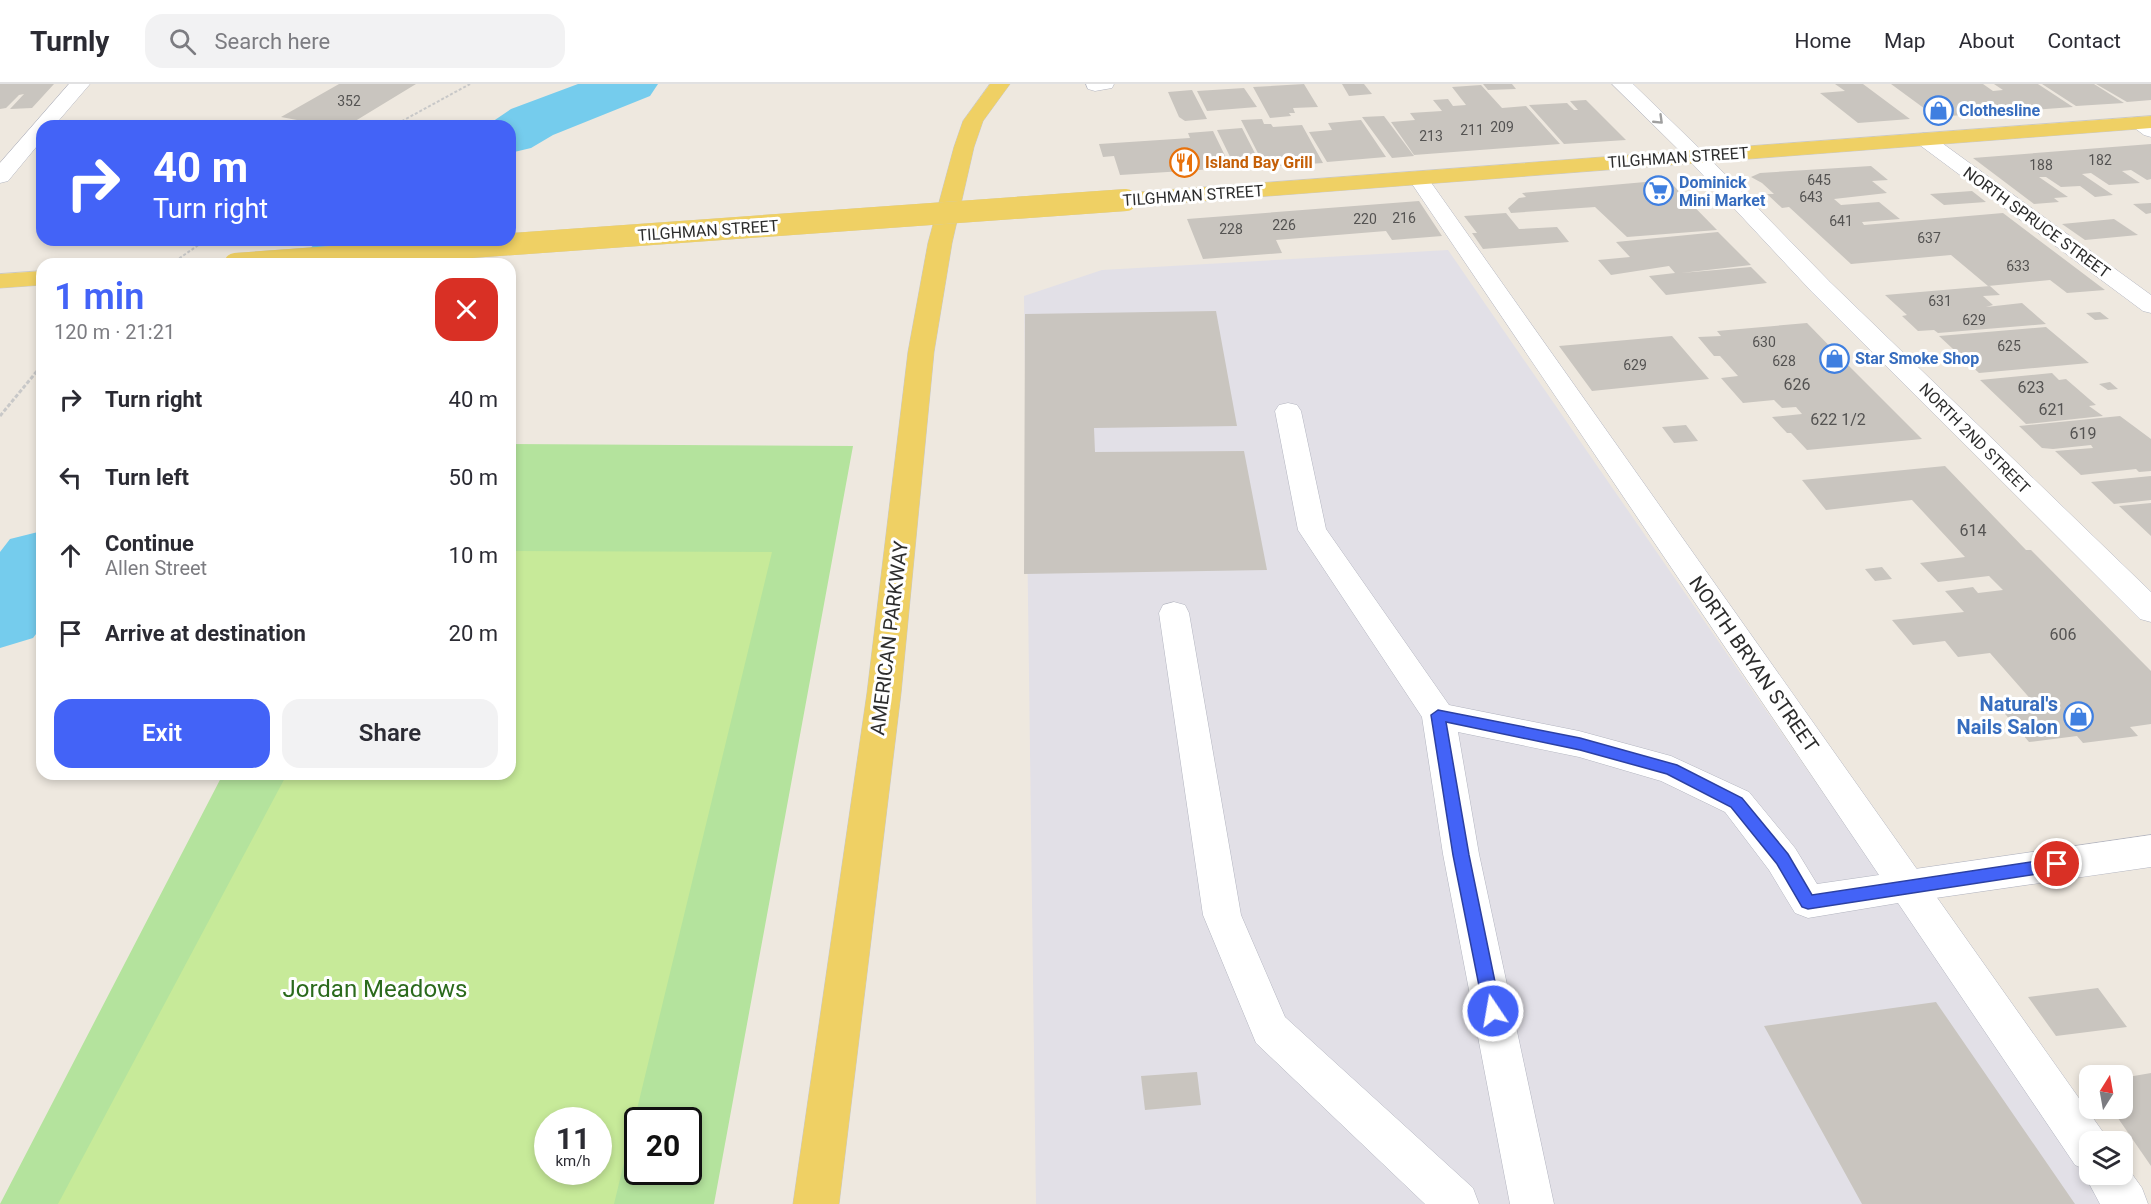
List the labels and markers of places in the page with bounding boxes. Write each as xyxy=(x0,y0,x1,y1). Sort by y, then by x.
shop icon: Clothesline xyxy=(1922,94,1954,126)
place label: Clothesline xyxy=(1959,101,2040,120)
restaurant icon: Island Bay Grill xyxy=(1168,146,1200,178)
place label: Island Bay Grill xyxy=(1205,153,1313,172)
place label: Dominick Mini Market xyxy=(1679,173,1766,210)
supermarket icon: Dominick Mini Market xyxy=(1642,175,1674,207)
shop icon: Star Smoke Shop xyxy=(1818,342,1850,374)
place label: Star Smoke Shop xyxy=(1855,349,1979,368)
place label: Natural's Nails Salon xyxy=(1957,692,2058,739)
shop icon: Natural's Nails Salon xyxy=(2063,700,2095,732)
pin xyxy=(2031,838,2082,889)

